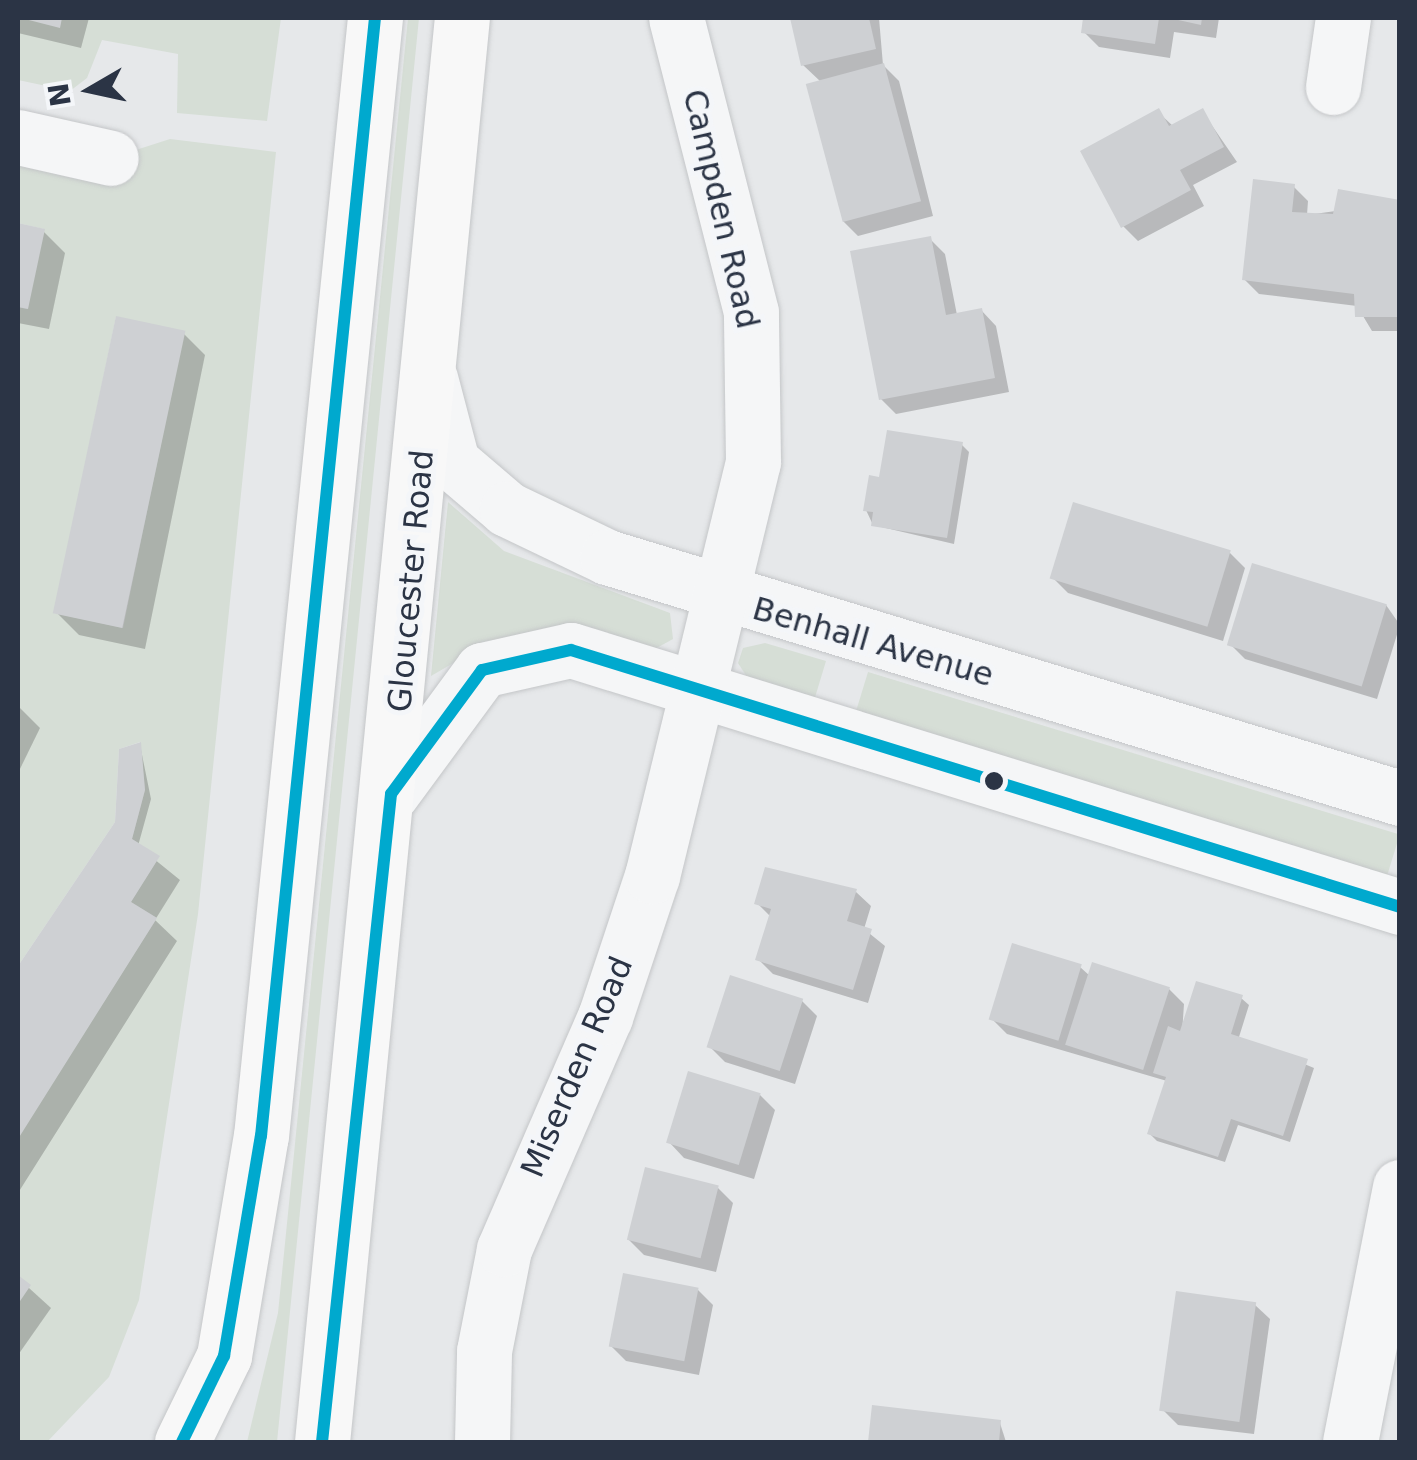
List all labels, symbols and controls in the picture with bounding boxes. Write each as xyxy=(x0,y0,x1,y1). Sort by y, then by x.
north arrow xyxy=(40,40,140,140)
text: N xyxy=(42,81,78,109)
street label: Campden Road xyxy=(675,86,767,332)
street label: Gloucester Road xyxy=(380,448,442,714)
street label: Benhall Avenue xyxy=(748,589,998,695)
unlabelled marker xyxy=(984,771,1004,791)
street label: Miserden Road xyxy=(513,951,641,1183)

